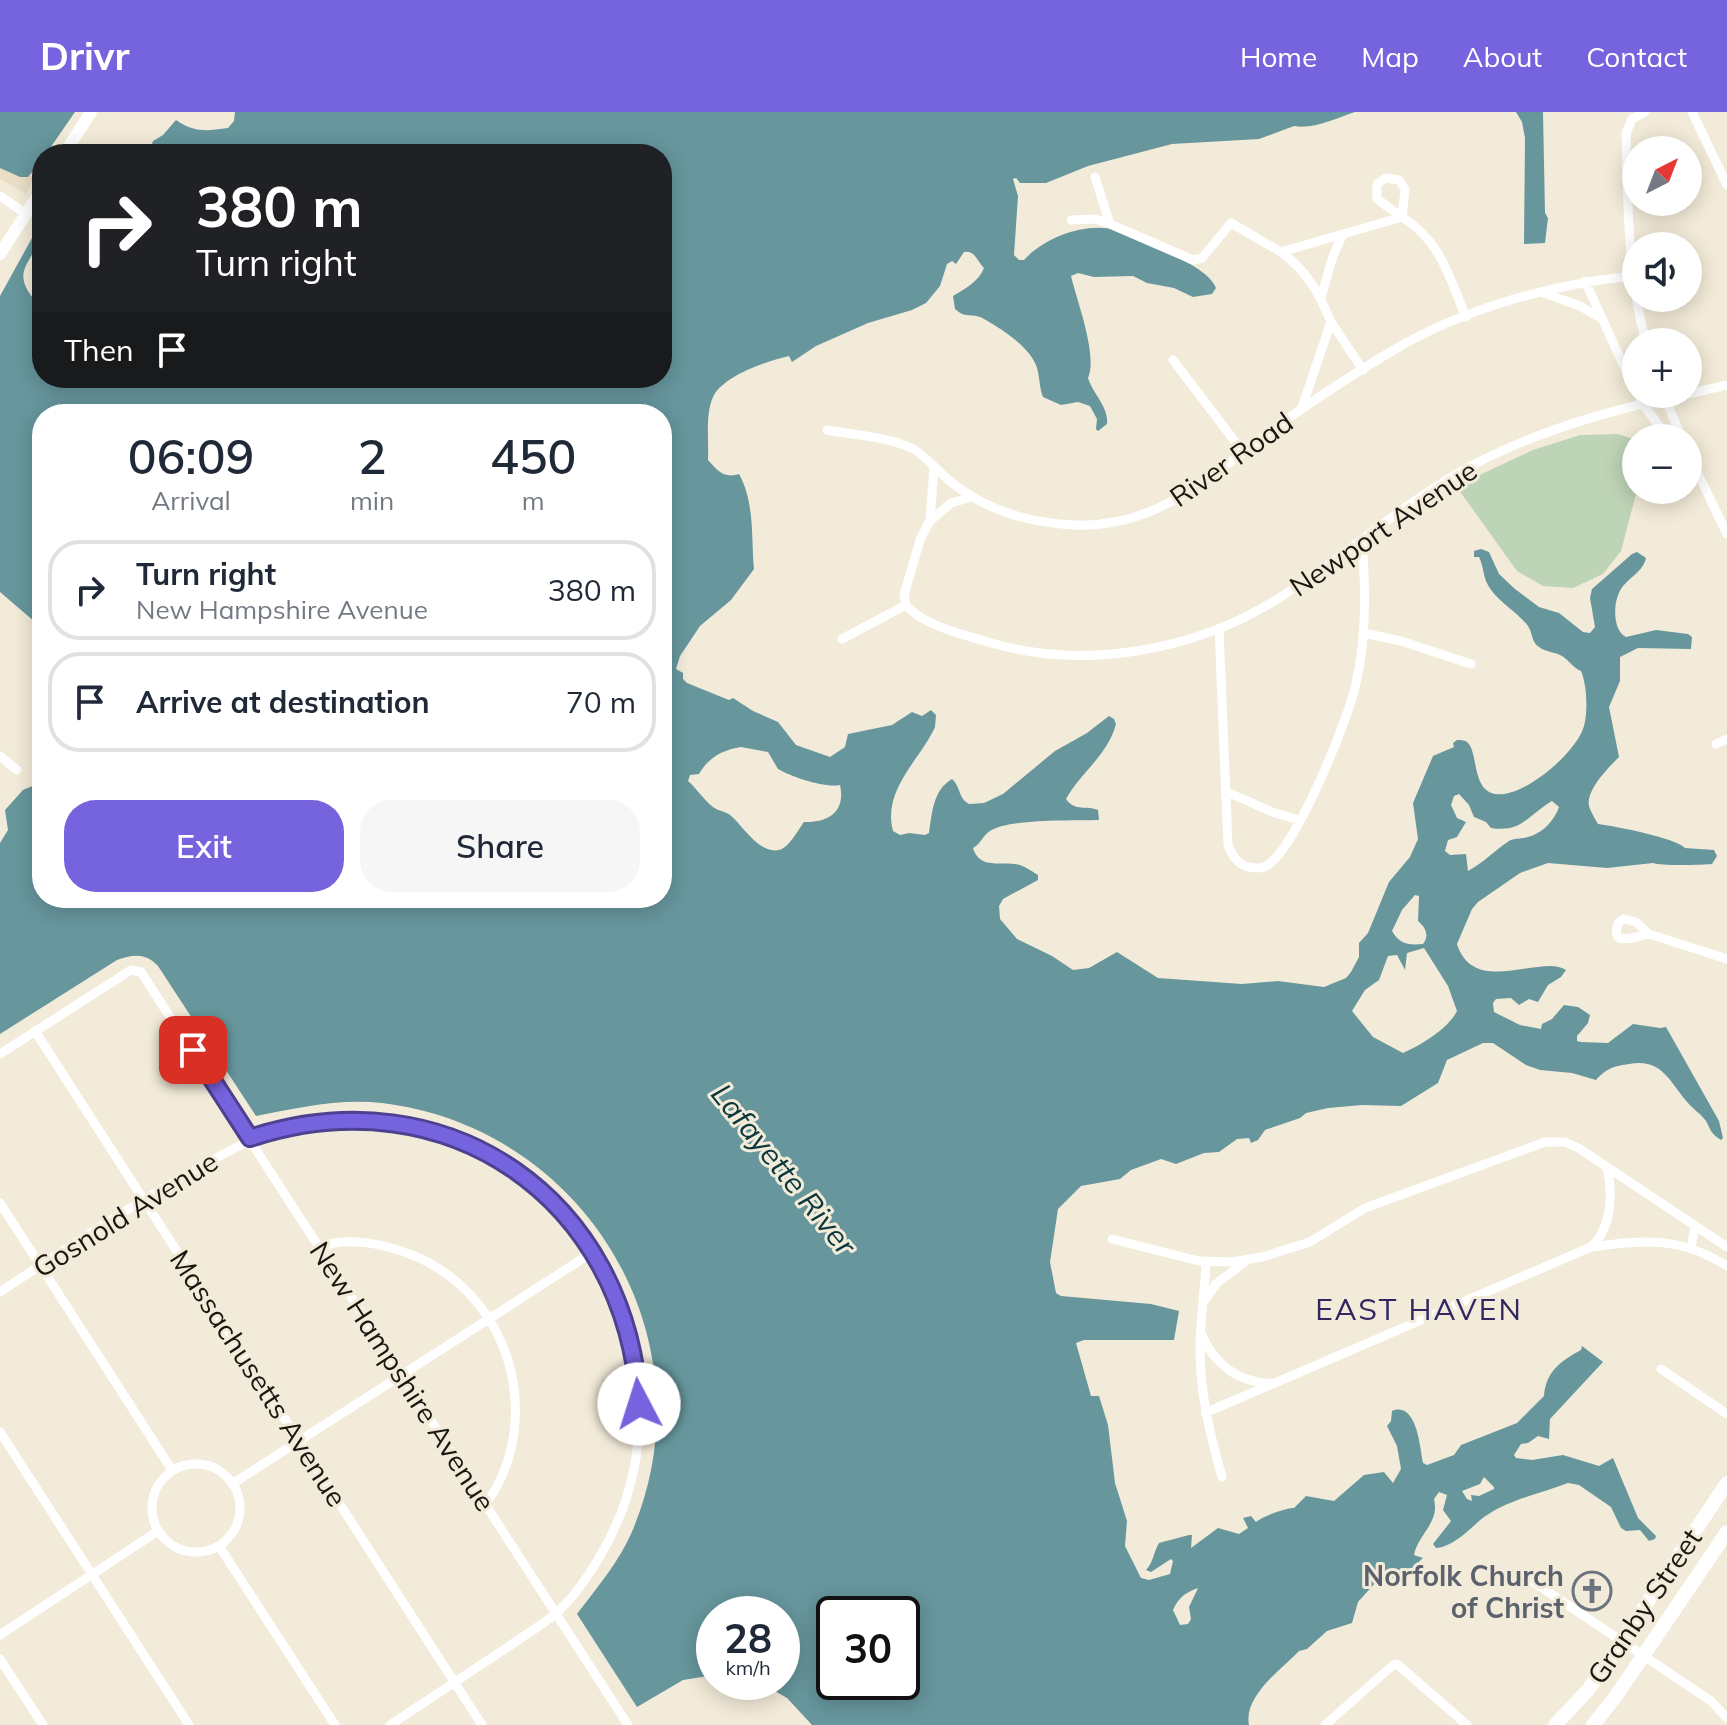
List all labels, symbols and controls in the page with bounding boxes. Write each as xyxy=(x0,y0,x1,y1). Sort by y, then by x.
text: Drivr xyxy=(40,32,129,80)
text: Home xyxy=(1240,39,1317,74)
text: Map xyxy=(1361,39,1419,74)
text: About xyxy=(1463,39,1542,74)
text: Contact xyxy=(1586,39,1687,74)
north arrow xyxy=(1622,136,1702,216)
map controls xyxy=(1622,136,1702,504)
text: 380 m xyxy=(196,171,363,241)
icon: right xyxy=(64,176,168,280)
button: sound xyxy=(1622,232,1702,312)
text: Turn right xyxy=(196,240,357,285)
icon: arrive xyxy=(150,328,194,372)
button: + xyxy=(1622,328,1702,408)
text: Then xyxy=(64,331,134,369)
street label: River Road xyxy=(1163,404,1299,514)
button: − xyxy=(1622,424,1702,504)
text: 06:09 xyxy=(128,426,254,486)
text: 2 xyxy=(358,426,386,486)
text: 450 xyxy=(490,426,576,486)
street label: Newport Avenue xyxy=(1283,452,1483,604)
text: Arrival xyxy=(151,484,231,517)
text: min xyxy=(350,484,394,517)
text: m xyxy=(522,484,545,517)
text: Turn right xyxy=(136,555,276,593)
icon: right xyxy=(68,568,112,612)
text: 380 m xyxy=(548,571,636,609)
text: New Hampshire Avenue xyxy=(136,593,428,626)
icon: arrive xyxy=(68,680,112,724)
text: Arrive at destination xyxy=(136,683,430,721)
text: 70 m xyxy=(566,683,636,721)
button: Exit xyxy=(64,800,344,892)
button: Share xyxy=(360,800,640,892)
pin xyxy=(159,1016,227,1084)
icon: arrive xyxy=(171,1028,215,1072)
water label: Lafayette River xyxy=(703,1076,865,1263)
street label: Gosnold Avenue xyxy=(26,1143,224,1285)
street label: New Hampshire Avenue xyxy=(303,1235,503,1517)
street label: Massachusetts Avenue xyxy=(163,1243,355,1513)
district label: EAST HAVEN xyxy=(1315,1290,1523,1328)
position arrow xyxy=(597,1362,681,1446)
street label: Granby Street xyxy=(1579,1521,1709,1690)
place label: Norfolk Church of Christ xyxy=(1363,1558,1564,1625)
church icon: Norfolk Church of Christ xyxy=(1571,1570,1613,1612)
speed limit sign: 30 xyxy=(816,1596,920,1700)
text: 28 xyxy=(724,1613,772,1663)
text: km/h xyxy=(725,1655,771,1680)

